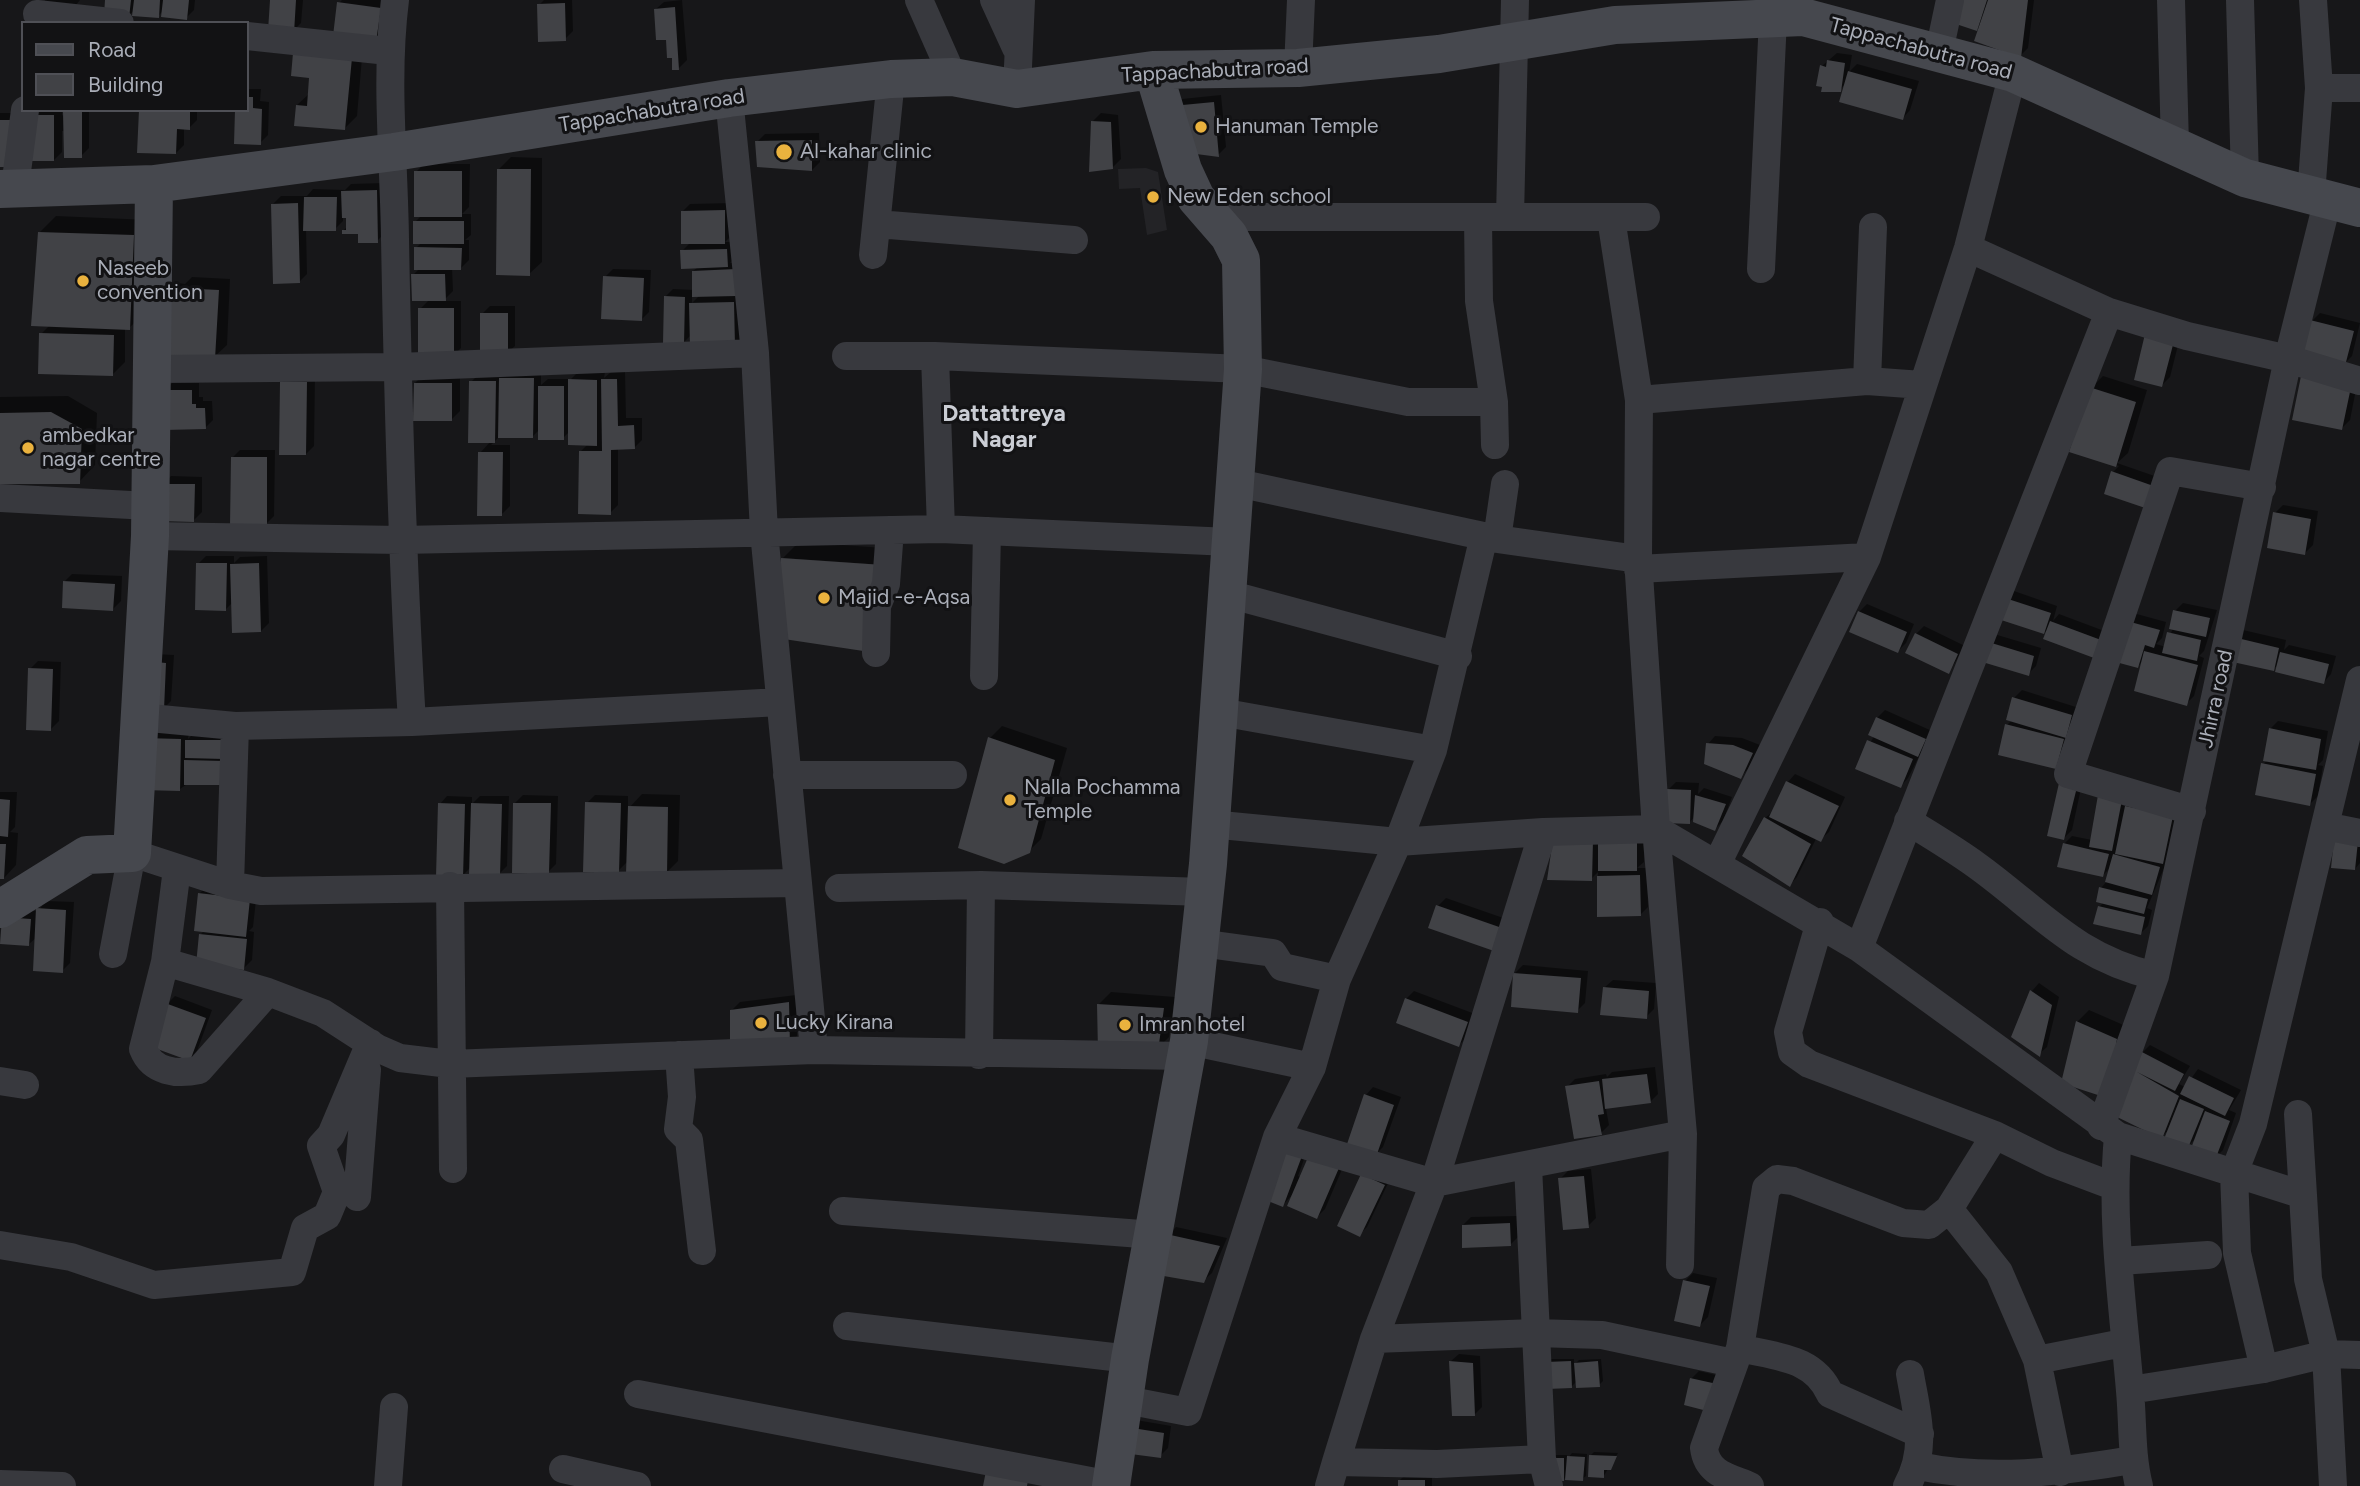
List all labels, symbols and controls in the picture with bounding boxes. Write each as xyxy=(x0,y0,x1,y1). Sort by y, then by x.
street label: Tappachabutra road xyxy=(1827,13,2015,85)
legend xyxy=(21,21,248,112)
text: Road xyxy=(88,37,136,62)
street label: Tappachabutra road xyxy=(1121,54,1309,88)
text: Building xyxy=(88,72,163,97)
street label: Tappachabutra road xyxy=(557,84,747,138)
place label: Hanuman Temple xyxy=(1215,114,1379,140)
marker: Hanuman Temple xyxy=(1193,119,1209,135)
place label: Al-kahar clinic xyxy=(800,139,932,165)
marker: Al-kahar clinic xyxy=(774,142,794,162)
place label: New Eden school xyxy=(1167,184,1331,210)
marker: New Eden school xyxy=(1145,189,1161,205)
place label: Naseeb convention xyxy=(97,256,203,306)
marker: Naseeb convention xyxy=(75,273,91,289)
district label: Dattattreya Nagar xyxy=(942,400,1066,454)
place label: ambedkar nagar centre xyxy=(42,423,161,473)
marker: ambedkar nagar centre xyxy=(20,440,36,456)
place label: Majid -e-Aqsa xyxy=(838,585,970,611)
marker: Majid -e-Aqsa xyxy=(816,590,832,606)
street label: Jhirra road xyxy=(2193,648,2239,750)
place label: Nalla Pochamma Temple xyxy=(1024,775,1180,825)
marker: Nalla Pochamma Temple xyxy=(1002,792,1018,808)
place label: Lucky Kirana xyxy=(775,1010,893,1036)
place label: Imran hotel xyxy=(1139,1012,1245,1038)
marker: Lucky Kirana xyxy=(753,1015,769,1031)
marker: Imran hotel xyxy=(1117,1017,1133,1033)

